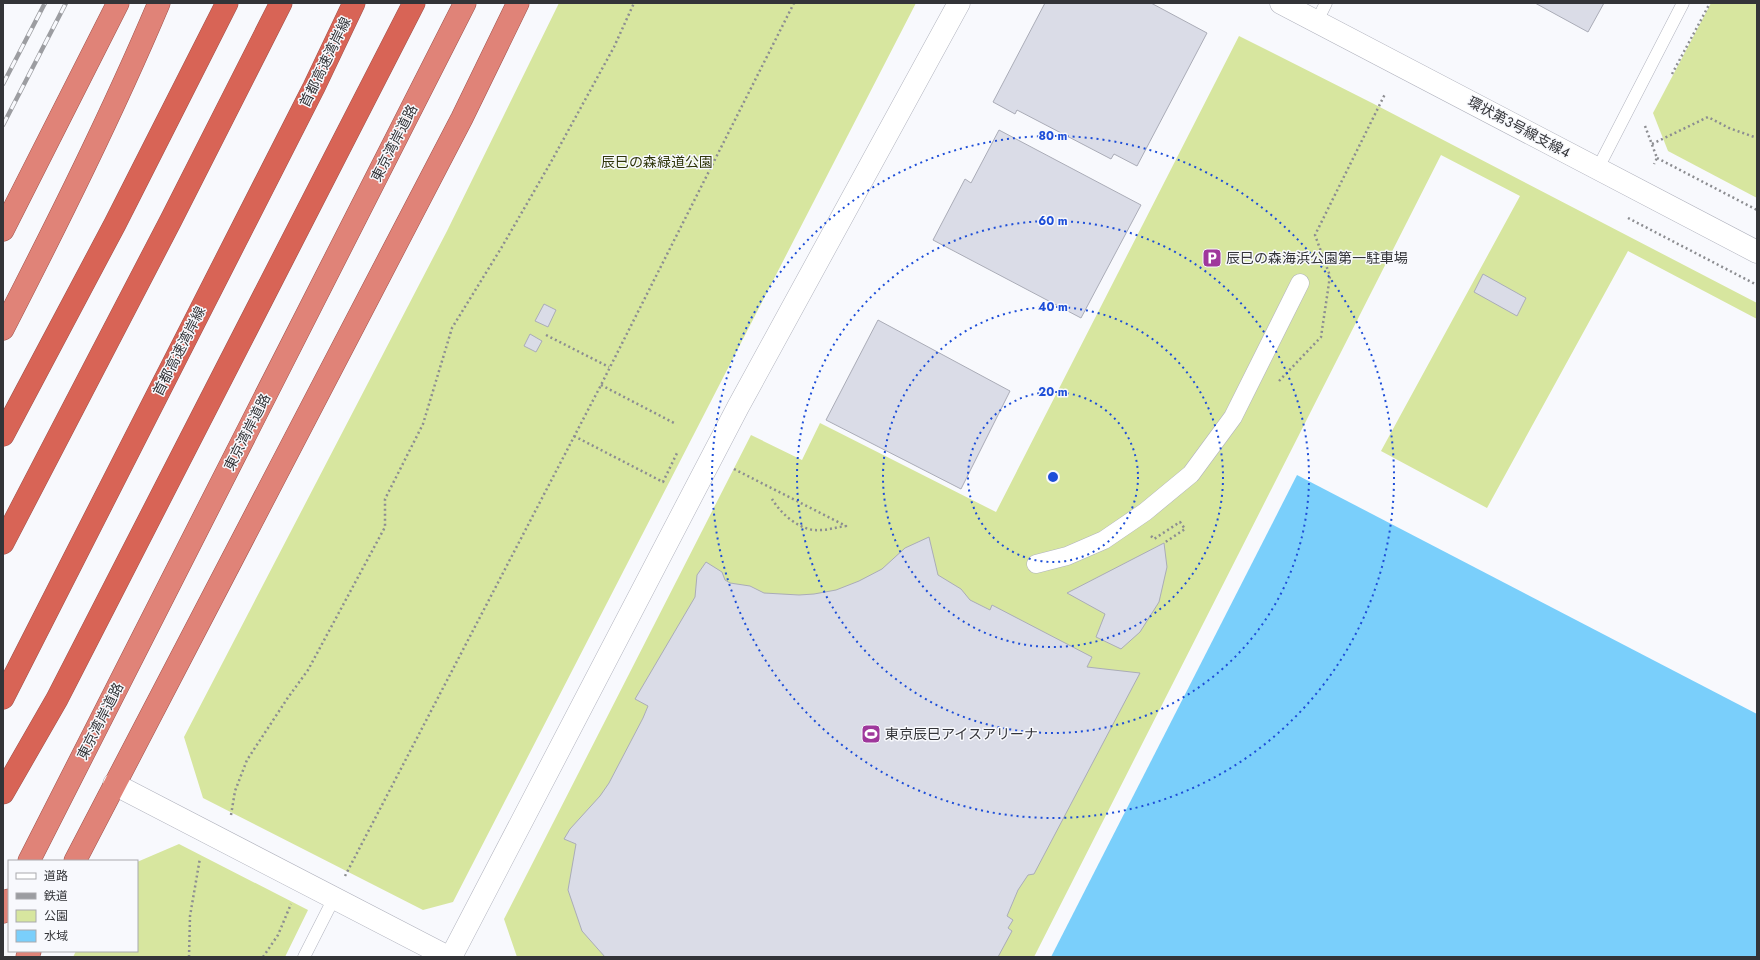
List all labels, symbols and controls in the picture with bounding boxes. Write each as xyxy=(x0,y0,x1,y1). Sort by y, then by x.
street label: 首都高速湾岸線 xyxy=(295,14,355,110)
street label: 環状第3号線支線4 xyxy=(1464,91,1574,163)
street label: 東京湾岸道路 xyxy=(366,101,422,185)
text: 80 m xyxy=(1039,127,1068,145)
park label: 辰巳の森緑道公園 xyxy=(601,152,713,172)
text: 60 m xyxy=(1038,212,1068,230)
parking icon: 辰巳の森海浜公園第一駐車場 xyxy=(1201,247,1223,269)
place label: 辰巳の森海浜公園第一駐車場 xyxy=(1226,248,1408,268)
text: 40 m xyxy=(1038,298,1068,316)
street label: 首都高速湾岸線 xyxy=(148,303,210,399)
text: 20 m xyxy=(1038,383,1068,401)
street label: 東京湾岸道路 xyxy=(219,390,275,474)
centre of rings xyxy=(1046,470,1060,484)
street label: 東京湾岸道路 xyxy=(72,679,128,763)
sports icon: 東京辰巳アイスアリーナ xyxy=(860,723,882,745)
place label: 東京辰巳アイスアリーナ xyxy=(885,724,1038,744)
legend xyxy=(8,860,138,952)
text: 道路 xyxy=(44,867,68,885)
text: 鉄道 xyxy=(44,887,68,905)
text: 公園 xyxy=(44,907,68,925)
text: 水域 xyxy=(44,927,68,945)

